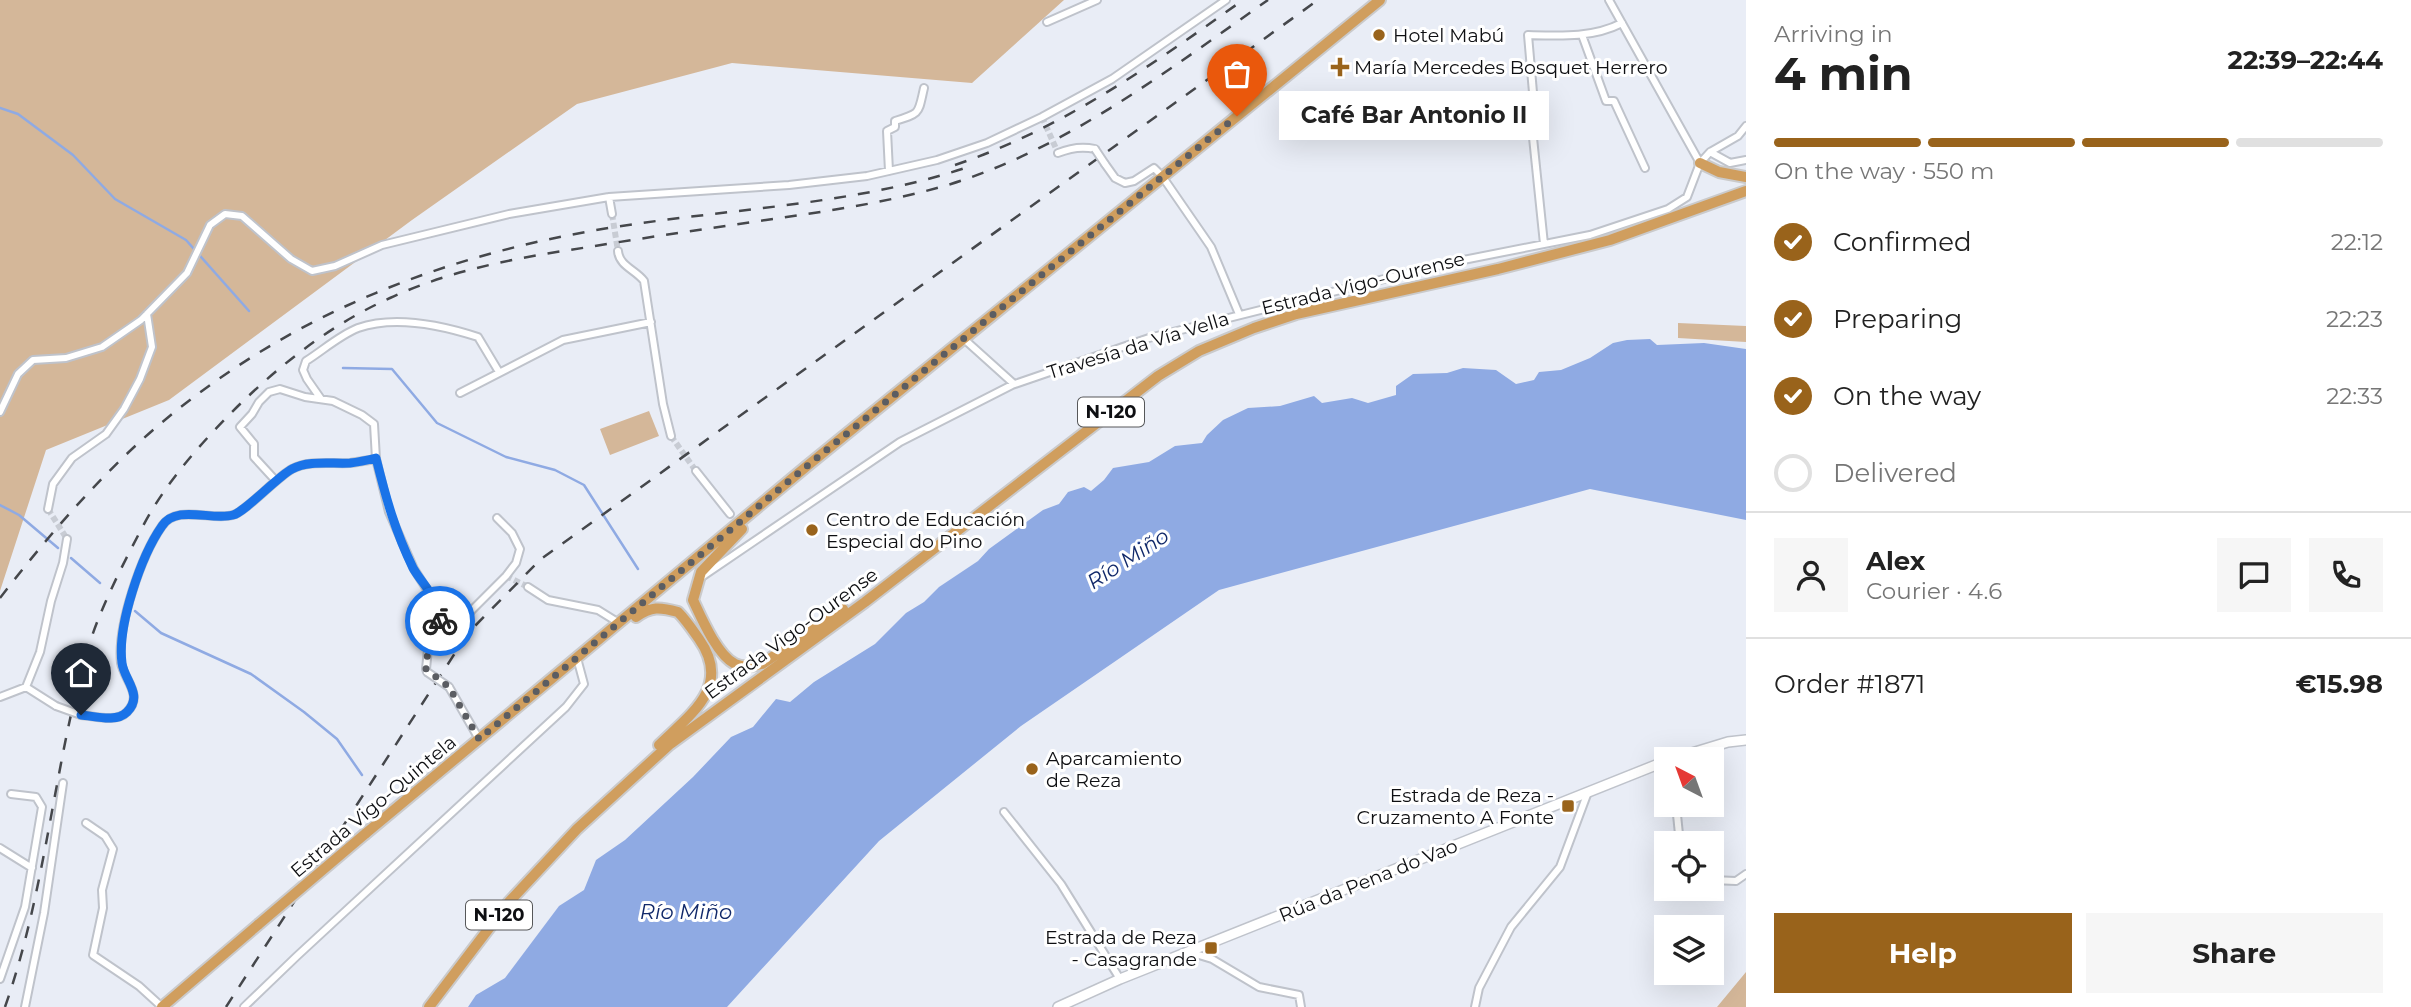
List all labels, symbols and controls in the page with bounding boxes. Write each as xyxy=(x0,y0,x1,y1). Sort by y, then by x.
text: Arriving in xyxy=(1774,20,1893,48)
place label: Hotel Mabú xyxy=(1393,24,1504,47)
marker: Hotel Mabú xyxy=(1371,27,1387,43)
pin xyxy=(1207,44,1267,116)
text: 22:39–22:44 xyxy=(2228,44,2383,76)
text: 4 min xyxy=(1774,45,1913,102)
icon: bag xyxy=(1218,55,1256,93)
place label: María Mercedes Bosquet Herrero xyxy=(1354,56,1668,79)
marker: María Mercedes Bosquet Herrero xyxy=(1332,59,1348,75)
callout: Café Bar Antonio II xyxy=(1279,92,1548,140)
text: Café Bar Antonio II xyxy=(1301,101,1527,129)
text: On the way · 550 m xyxy=(1774,157,1994,185)
icon: check xyxy=(1774,223,1812,261)
text: Confirmed xyxy=(1833,226,1972,258)
text: 22:12 xyxy=(2331,228,2383,256)
street label: Estrada Vigo-Ourense xyxy=(1259,247,1467,320)
icon: check xyxy=(1774,300,1812,338)
text: Preparing xyxy=(1833,303,1962,335)
text: 22:23 xyxy=(2326,305,2383,333)
street label: Travesía da Vía Vella xyxy=(1044,307,1232,384)
icon: check xyxy=(1774,377,1812,415)
text: On the way xyxy=(1833,380,1981,412)
text: 22:33 xyxy=(2326,382,2383,410)
road number: N-120 xyxy=(1078,398,1144,426)
text: Delivered xyxy=(1833,457,1957,489)
place label: Centro de Educación Especial do Pino xyxy=(826,508,1025,553)
marker: Centro de Educación Especial do Pino xyxy=(804,522,820,538)
water label: Río Miño xyxy=(1082,523,1173,594)
button: person xyxy=(1774,538,1848,612)
button: chat xyxy=(2217,538,2291,612)
button: phone xyxy=(2309,538,2383,612)
text: Alex xyxy=(1866,545,1925,577)
street label: Estrada Vigo-Ourense xyxy=(700,563,882,704)
text: Courier · 4.6 xyxy=(1866,577,2002,605)
courier xyxy=(405,586,475,656)
icon: bike xyxy=(421,602,459,640)
pin xyxy=(51,643,111,715)
icon: home xyxy=(62,654,100,692)
text: Order #1871 xyxy=(1774,668,1926,700)
text: €15.98 xyxy=(2295,668,2383,700)
street label: Estrada Vigo-Quintela xyxy=(286,730,461,882)
place label: Aparcamiento de Reza xyxy=(1046,747,1182,792)
north arrow xyxy=(1654,747,1724,817)
map controls xyxy=(1654,747,1724,985)
marker: Aparcamiento de Reza xyxy=(1024,761,1040,777)
place label: Estrada de Reza - Cruzamento A Fonte xyxy=(1357,784,1554,829)
marker: Estrada de Reza - Cruzamento A Fonte xyxy=(1560,798,1576,814)
button: locate xyxy=(1654,831,1724,901)
street label: Rúa da Pena do Vao xyxy=(1275,834,1461,927)
water label: Río Miño xyxy=(640,899,732,924)
road number: N-120 xyxy=(466,900,532,930)
button: Help xyxy=(1774,913,2072,993)
button: Share xyxy=(2086,913,2383,993)
button: layers xyxy=(1654,915,1724,985)
place label: Estrada de Reza - Casagrande xyxy=(1045,926,1197,971)
marker: Estrada de Reza - Casagrande xyxy=(1203,940,1219,956)

